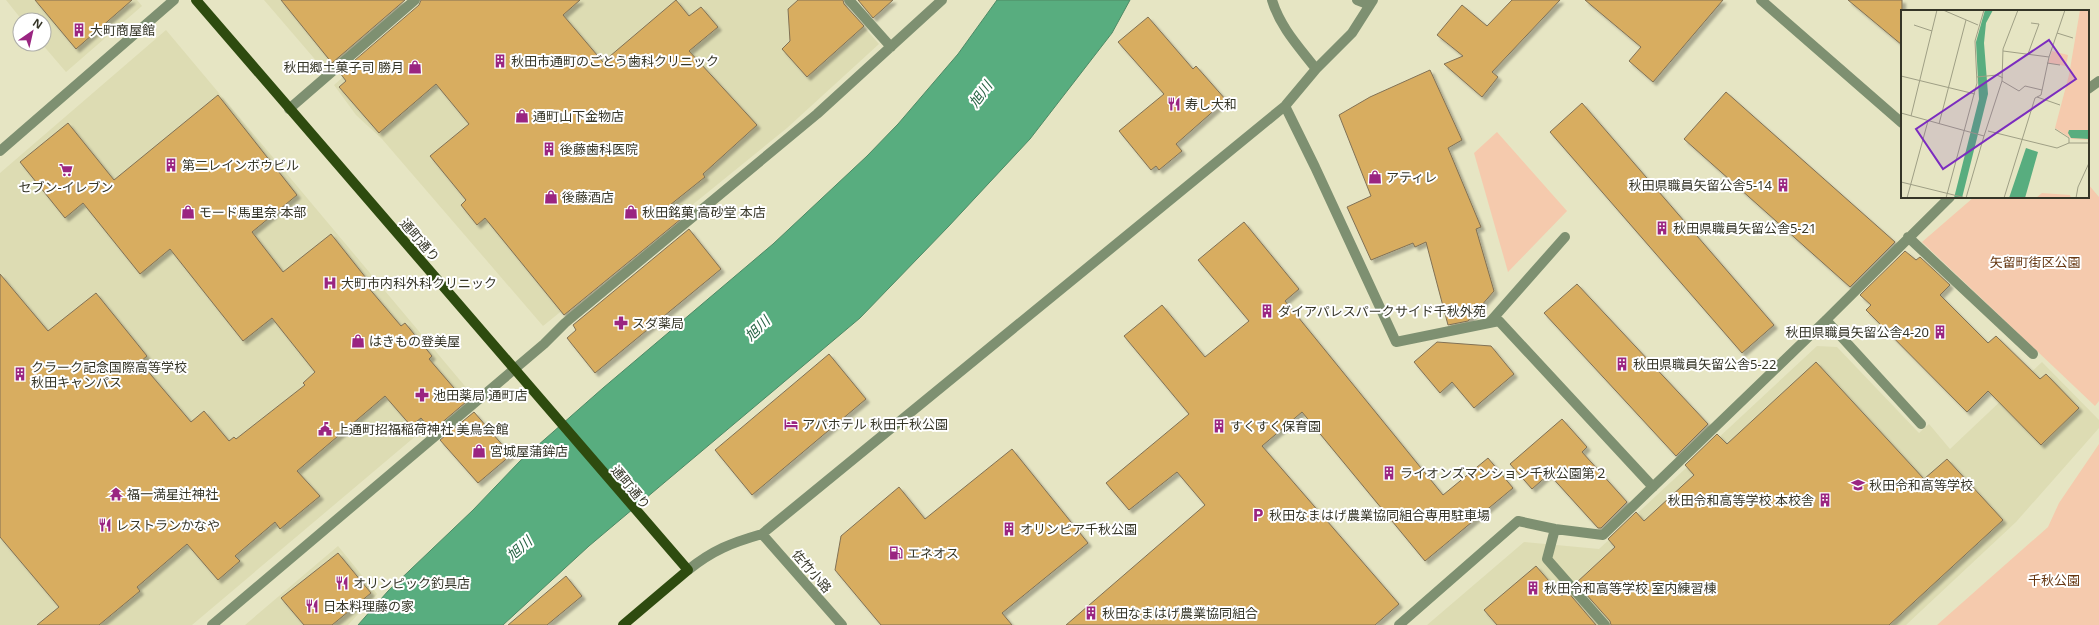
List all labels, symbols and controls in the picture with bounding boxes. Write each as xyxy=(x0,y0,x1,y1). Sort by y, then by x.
inset map xyxy=(1901,10,2089,198)
north arrow xyxy=(12,12,52,52)
text: N xyxy=(30,15,46,32)
place label: 大町商屋館 xyxy=(90,21,155,39)
building icon: 大町商屋館 xyxy=(71,22,87,38)
place label: 秋田市通町のごとう歯科クリニック xyxy=(511,52,719,70)
building icon: 秋田市通町のごとう歯科クリニック xyxy=(492,53,508,69)
place label: 秋田郷土菓子司 勝月 xyxy=(284,58,404,76)
shop icon: 秋田郷土菓子司 勝月 xyxy=(407,59,423,75)
water label: 旭川 xyxy=(964,75,997,111)
place label: 寿し大和 xyxy=(1185,95,1237,113)
restaurant icon: 寿し大和 xyxy=(1166,96,1182,112)
place label: 通町山下金物店 xyxy=(533,107,624,125)
shop icon: 通町山下金物店 xyxy=(514,108,530,124)
place label: 後藤歯科医院 xyxy=(560,140,638,158)
building icon: 後藤歯科医院 xyxy=(541,141,557,157)
place label: 第二レインボウビル xyxy=(182,156,299,174)
building icon: 第二レインボウビル xyxy=(163,157,179,173)
supermarket icon: セブン-イレブン xyxy=(58,162,74,178)
place label: アティレ xyxy=(1386,168,1437,186)
shop icon: アティレ xyxy=(1367,169,1383,185)
place label: 秋田県職員矢留公舎5-14 xyxy=(1629,176,1773,194)
building icon: 秋田県職員矢留公舎5-14 xyxy=(1775,177,1791,193)
place label: セブン-イレブン xyxy=(18,178,114,196)
place label: 後藤酒店 xyxy=(562,188,614,206)
shop icon: 後藤酒店 xyxy=(543,189,559,205)
place label: モード馬里奈 本部 xyxy=(199,203,306,221)
place label: 秋田銘菓 高砂堂 本店 xyxy=(642,203,766,221)
shop icon: モード馬里奈 本部 xyxy=(180,204,196,220)
shop icon: 秋田銘菓 高砂堂 本店 xyxy=(623,204,639,220)
street label: 通町通り xyxy=(396,214,444,266)
place label: 秋田県職員矢留公舎5-21 xyxy=(1673,219,1817,237)
building icon: 秋田県職員矢留公舎5-21 xyxy=(1654,220,1670,236)
park label: 矢留町街区公園 xyxy=(1989,253,2081,271)
place label: 大町市内科外科クリニック xyxy=(341,274,497,292)
hospital icon: 大町市内科外科クリニック xyxy=(322,275,338,291)
place label: ダイアパレスパークサイド千秋外苑 xyxy=(1278,302,1486,320)
building icon: ダイアパレスパークサイド千秋外苑 xyxy=(1259,303,1275,319)
water label: 旭川 xyxy=(740,310,775,345)
place label: スダ薬局 xyxy=(632,314,684,332)
pharmacy icon: スダ薬局 xyxy=(613,315,629,331)
place label: 秋田県職員矢留公舎4-20 xyxy=(1786,323,1929,341)
building icon: 秋田県職員矢留公舎4-20 xyxy=(1932,324,1948,340)
place label: はきもの登美屋 xyxy=(369,332,460,350)
shop icon: はきもの登美屋 xyxy=(350,333,366,349)
place label: 秋田県職員矢留公舎5-22 xyxy=(1633,355,1777,373)
building icon: 秋田県職員矢留公舎5-22 xyxy=(1614,356,1630,372)
place label: クラーク記念国際高等学校 秋田キャンパス xyxy=(31,358,187,391)
building icon: クラーク記念国際高等学校 秋田キャンパス xyxy=(12,366,28,382)
place label: 池田薬局 通町店 xyxy=(433,386,527,404)
pharmacy icon: 池田薬局 通町店 xyxy=(414,387,430,403)
place label: アパホテル 秋田千秋公園 xyxy=(802,415,948,433)
hotel icon: アパホテル 秋田千秋公園 xyxy=(783,416,799,432)
place label: すくすく保育園 xyxy=(1230,417,1321,435)
building icon: すくすく保育園 xyxy=(1211,418,1227,434)
place label: 上通町招福稲荷神社 美鳥会館 xyxy=(336,420,508,438)
public building icon: 上通町招福稲荷神社 美鳥会館 xyxy=(317,421,333,437)
place label: 宮城屋蒲鉾店 xyxy=(490,442,568,460)
shop icon: 宮城屋蒲鉾店 xyxy=(471,443,487,459)
street label: 通町通り xyxy=(607,461,655,513)
place label: ライオンズマンション千秋公園第２ xyxy=(1400,464,1608,482)
building icon: ライオンズマンション千秋公園第２ xyxy=(1381,465,1397,481)
place label: 秋田令和高等学校 xyxy=(1869,476,1973,494)
school or university icon: 秋田令和高等学校 xyxy=(1850,477,1866,493)
place label: 福一満星辻神社 xyxy=(127,485,218,503)
temple icon: 福一満星辻神社 xyxy=(108,486,124,502)
place label: 秋田令和高等学校 本校舎 xyxy=(1668,491,1814,509)
building icon: 秋田令和高等学校 本校舎 xyxy=(1817,492,1833,508)
place label: 秋田なまはげ農業協同組合専用駐車場 xyxy=(1269,506,1490,524)
parking icon: 秋田なまはげ農業協同組合専用駐車場 xyxy=(1250,507,1266,523)
place label: レストランかなや xyxy=(116,516,220,534)
restaurant icon: レストランかなや xyxy=(97,517,113,533)
place label: オリンピア千秋公園 xyxy=(1020,520,1137,538)
building icon: オリンピア千秋公園 xyxy=(1001,521,1017,537)
water label: 旭川 xyxy=(502,530,537,564)
place label: エネオス xyxy=(907,544,959,562)
street label: 佐竹小路 xyxy=(788,545,836,597)
fuel station icon: エネオス xyxy=(888,545,904,561)
park label: 千秋公園 xyxy=(2028,571,2080,589)
place label: オリンピック釣具店 xyxy=(353,574,470,592)
restaurant icon: オリンピック釣具店 xyxy=(334,575,350,591)
place label: 秋田令和高等学校 室内練習棟 xyxy=(1544,579,1716,597)
building icon: 秋田令和高等学校 室内練習棟 xyxy=(1525,580,1541,596)
place label: 日本料理藤の家 xyxy=(323,597,414,615)
restaurant icon: 日本料理藤の家 xyxy=(304,598,320,614)
place label: 秋田なまはげ農業協同組合 xyxy=(1102,604,1258,622)
building icon: 秋田なまはげ農業協同組合 xyxy=(1083,605,1099,621)

